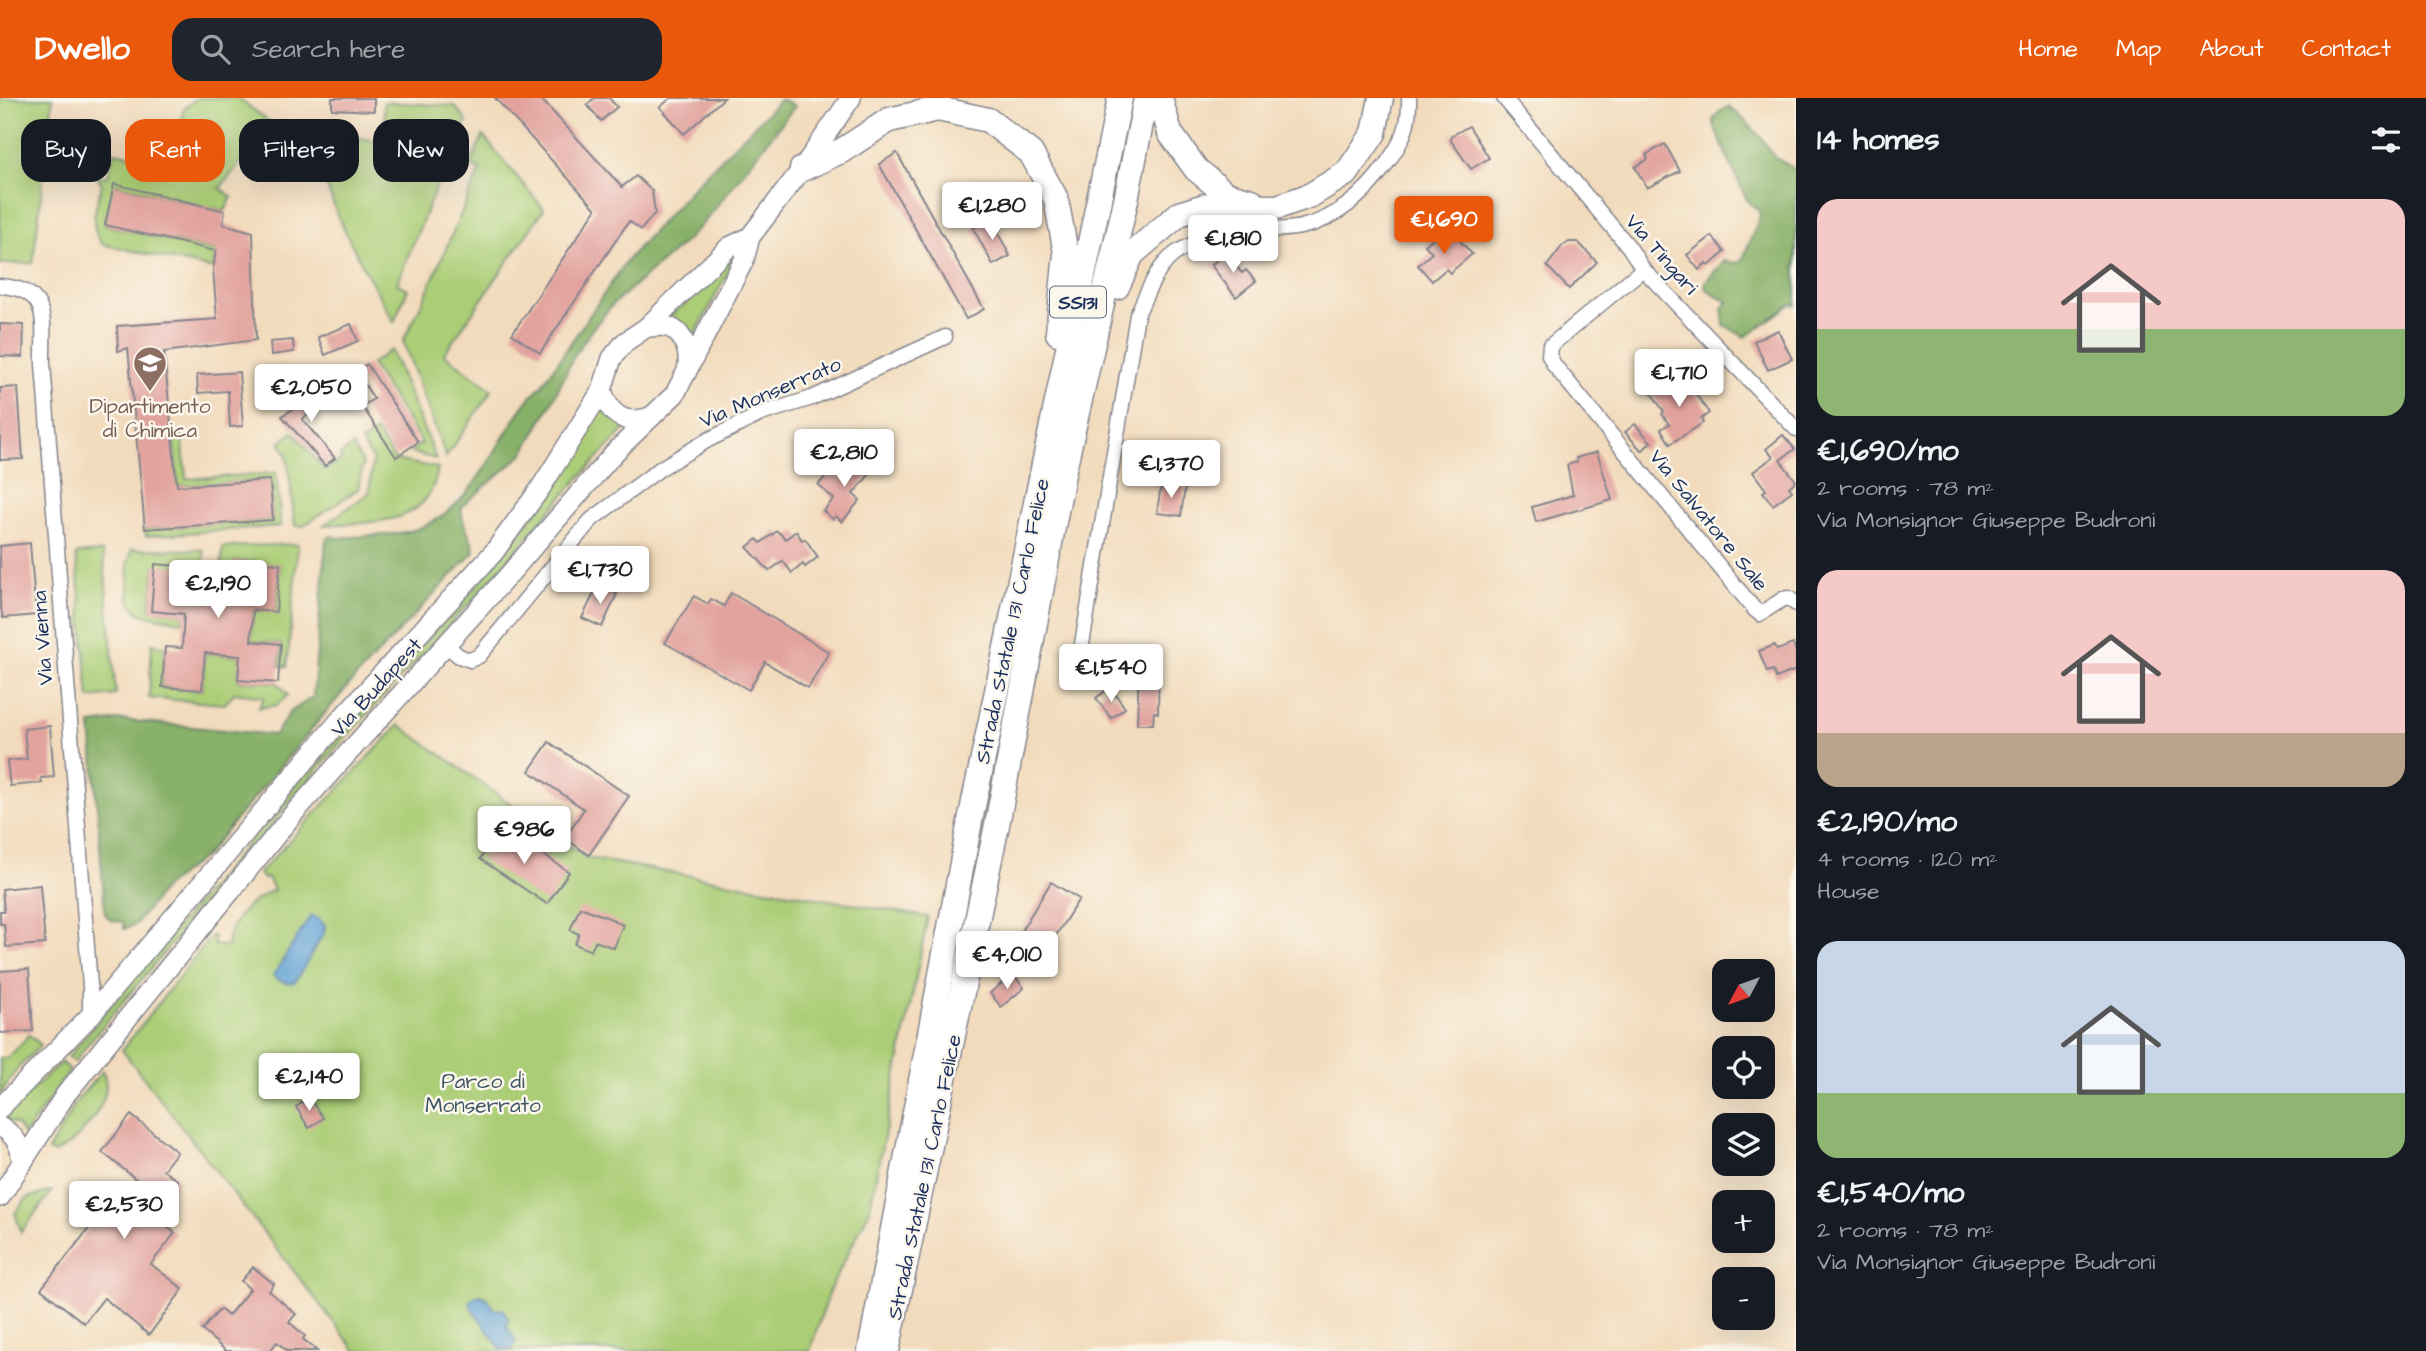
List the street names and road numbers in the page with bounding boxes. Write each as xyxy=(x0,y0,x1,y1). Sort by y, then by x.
street label: Via Tingari xyxy=(1617,208,1705,302)
road number: SS131 xyxy=(1050,286,1106,318)
street label: Via Monserrato xyxy=(695,350,846,435)
street label: Via Salvatore Sale xyxy=(1642,443,1775,597)
street label: Strada Statale 131 Carlo Felice xyxy=(968,476,1057,767)
street label: Via Vienna xyxy=(25,589,60,686)
street label: Via Budapest xyxy=(324,631,430,744)
street label: Strada Statale 131 Carlo Felice xyxy=(880,1032,969,1323)

